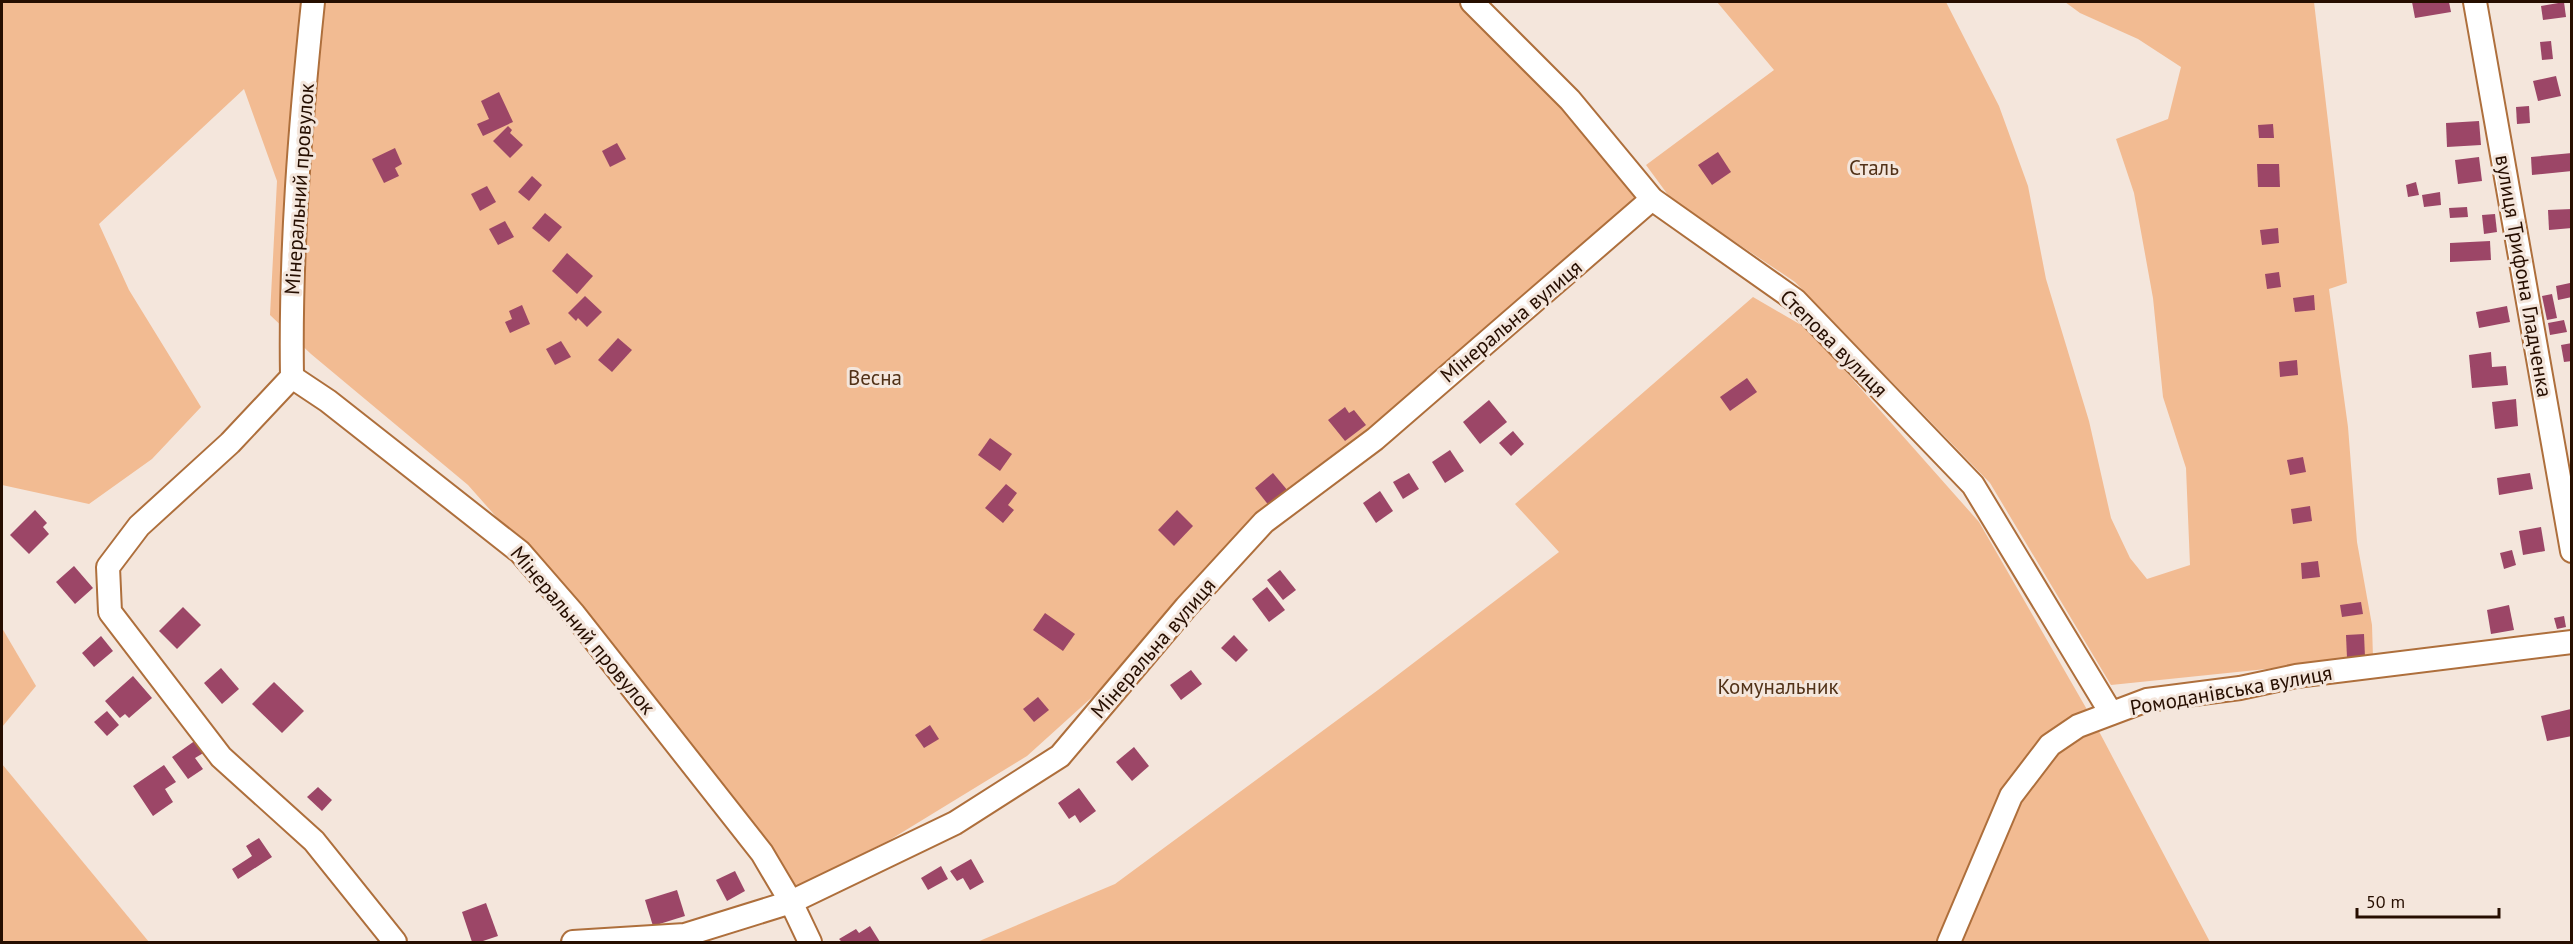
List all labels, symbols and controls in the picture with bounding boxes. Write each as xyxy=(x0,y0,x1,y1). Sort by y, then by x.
street label: Мінеральний провулок xyxy=(278,82,320,296)
street label: вулиця Трифона Гладченка xyxy=(2489,153,2559,399)
park label: Сталь xyxy=(1849,154,1899,181)
street label: Мінеральна вулиця xyxy=(1434,254,1588,388)
street label: Степова вулиця xyxy=(1774,283,1894,403)
park label: Весна xyxy=(848,364,902,391)
street label: Мінеральний провулок xyxy=(505,540,661,720)
street label: Мінеральна вулиця xyxy=(1085,572,1221,724)
street label: Ромоданівська вулиця xyxy=(2128,659,2334,721)
park label: Комунальник xyxy=(1718,673,1838,700)
scale bar xyxy=(2357,881,2500,919)
text: 50 m xyxy=(2366,890,2405,913)

